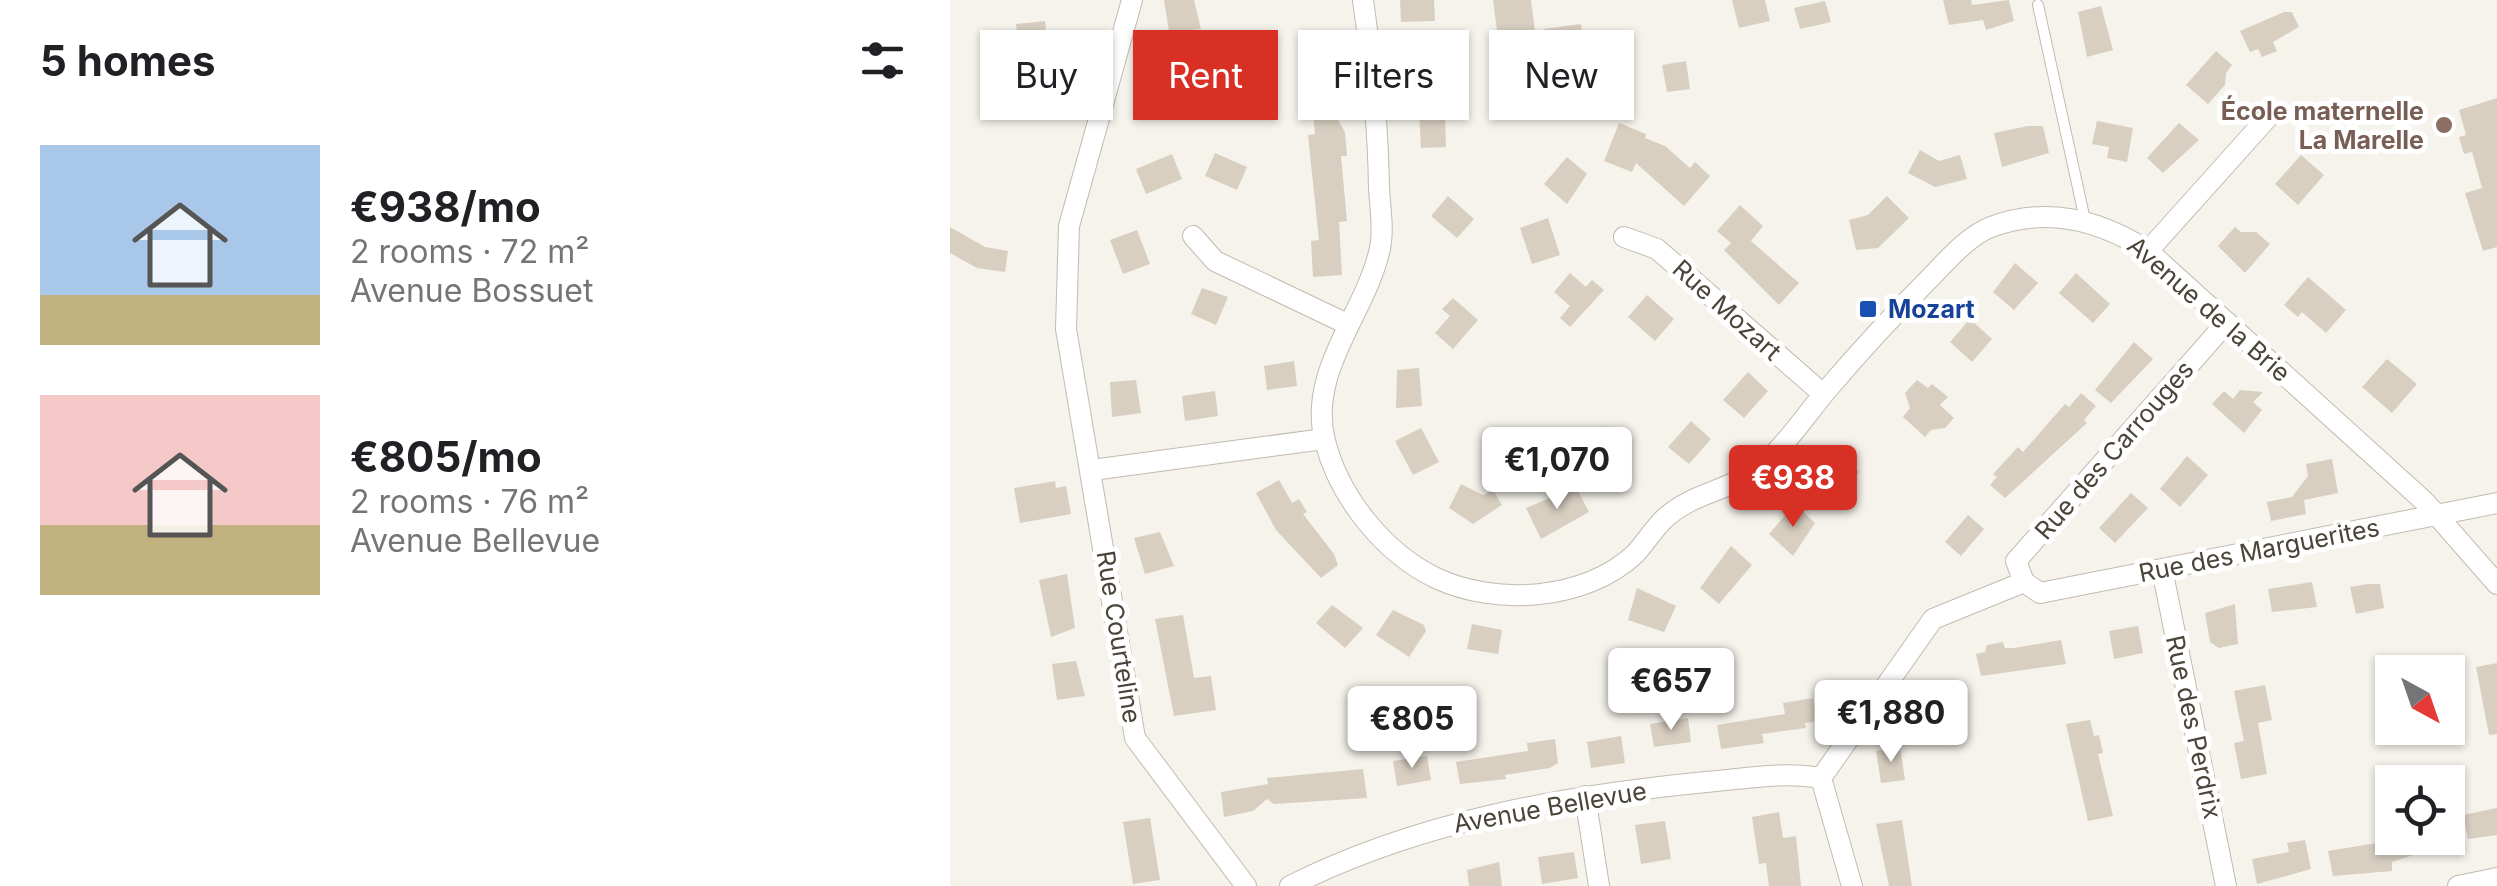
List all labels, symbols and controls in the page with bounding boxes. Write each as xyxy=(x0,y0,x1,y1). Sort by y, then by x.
chip: Buy xyxy=(980,30,1113,120)
chip: Rent xyxy=(1133,30,1278,120)
chip: Filters xyxy=(1298,30,1469,120)
chip: New xyxy=(1489,30,1634,120)
icon: filters xyxy=(855,33,910,88)
text: 5 homes xyxy=(40,35,216,86)
place label: École maternelle La Marelle xyxy=(2221,95,2424,155)
marker: École maternelle La Marelle xyxy=(2433,114,2455,136)
text: €938/mo xyxy=(350,181,541,232)
icon: home xyxy=(120,185,240,305)
street label: Avenue de la Brie xyxy=(2122,230,2296,388)
text: 2 rooms · 72 m² xyxy=(350,232,589,271)
street label: Rue Mozart xyxy=(1667,254,1787,366)
text: Avenue Bossuet xyxy=(350,271,593,310)
place label: Mozart xyxy=(1888,294,1975,324)
marker: Mozart xyxy=(1857,298,1879,320)
street label: Rue des Carrouges xyxy=(2028,355,2200,545)
pin: €1,070 xyxy=(1476,427,1638,512)
text: €805/mo xyxy=(350,431,542,482)
icon: home xyxy=(120,435,240,555)
text: €1,070 xyxy=(1504,440,1610,479)
pin: €938 xyxy=(1734,445,1852,530)
text: €938 xyxy=(1751,458,1835,497)
text: 2 rooms · 76 m² xyxy=(350,482,589,521)
street label: Rue des Marguerites xyxy=(2136,512,2382,588)
text: Avenue Bellevue xyxy=(350,521,600,560)
street label: Rue Courteline xyxy=(1091,549,1147,725)
street label: Rue des Perdrix xyxy=(2160,633,2228,821)
pin: €657 xyxy=(1612,648,1730,733)
north arrow xyxy=(2375,655,2465,745)
map controls xyxy=(2375,655,2465,855)
text: €657 xyxy=(1630,661,1712,700)
pin: €1,880 xyxy=(1810,680,1972,765)
pin: €805 xyxy=(1353,686,1471,771)
text: €1,880 xyxy=(1837,693,1945,732)
text: €805 xyxy=(1370,699,1454,738)
button: locate xyxy=(2375,765,2465,855)
street label: Avenue Bellevue xyxy=(1451,775,1649,839)

